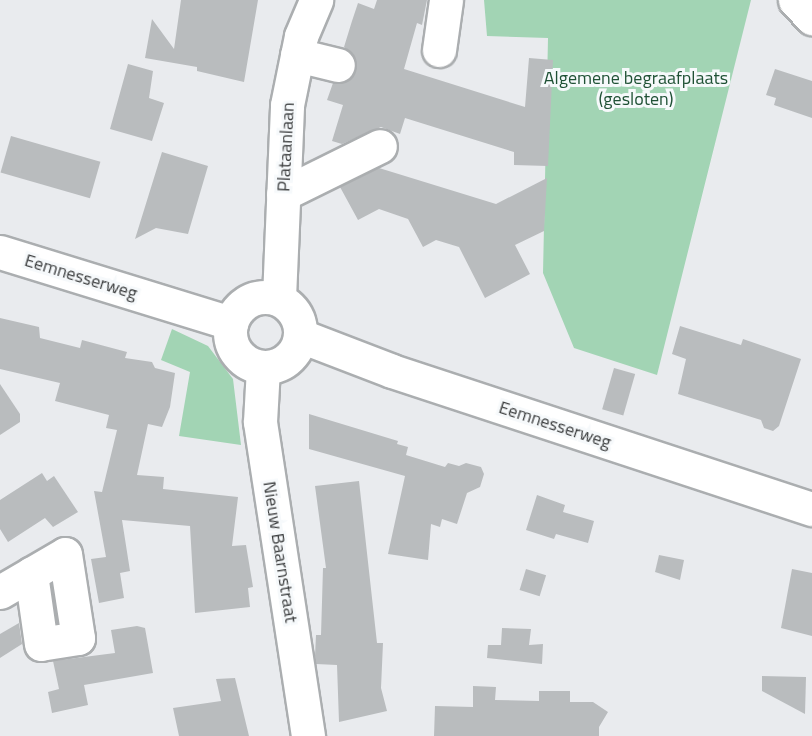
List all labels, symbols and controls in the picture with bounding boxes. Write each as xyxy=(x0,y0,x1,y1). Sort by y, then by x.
park label: Algemene begraafplaats (gesloten) xyxy=(544,68,728,110)
street label: Plataanlaan xyxy=(273,102,299,192)
street label: Eemnesserweg xyxy=(22,250,140,304)
street label: Eemnesserweg xyxy=(496,397,614,453)
street label: Nieuw Baarnstraat xyxy=(258,480,302,624)

